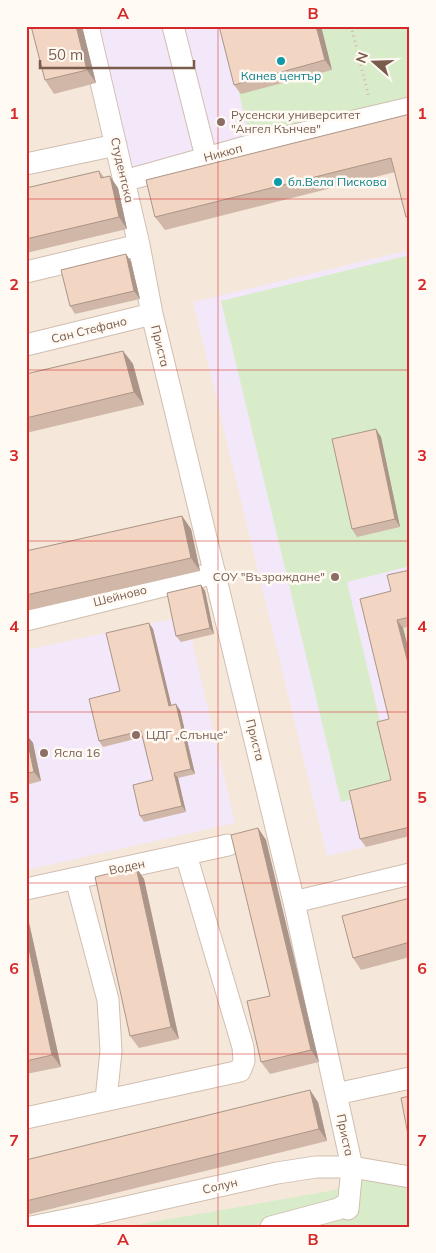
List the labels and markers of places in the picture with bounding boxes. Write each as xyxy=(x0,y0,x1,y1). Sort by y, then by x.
marker: Канев център xyxy=(275,55,287,67)
place label: Канев център xyxy=(241,68,321,83)
place label: Русенски университет "Ангел Кънчев" xyxy=(231,107,361,136)
marker: Русенски университет "Ангел Кънчев" xyxy=(215,116,227,128)
place label: бл.Вела Пискова xyxy=(288,174,387,189)
marker: бл.Вела Пискова xyxy=(272,176,284,188)
place label: СОУ "Възраждане" xyxy=(213,569,325,584)
marker: СОУ "Възраждане" xyxy=(329,571,341,583)
place label: ЦДГ „Слънце“ xyxy=(146,727,228,742)
marker: ЦДГ „Слънце“ xyxy=(130,729,142,741)
place label: Ясла 16 xyxy=(54,745,100,760)
marker: Ясла 16 xyxy=(38,747,50,759)

